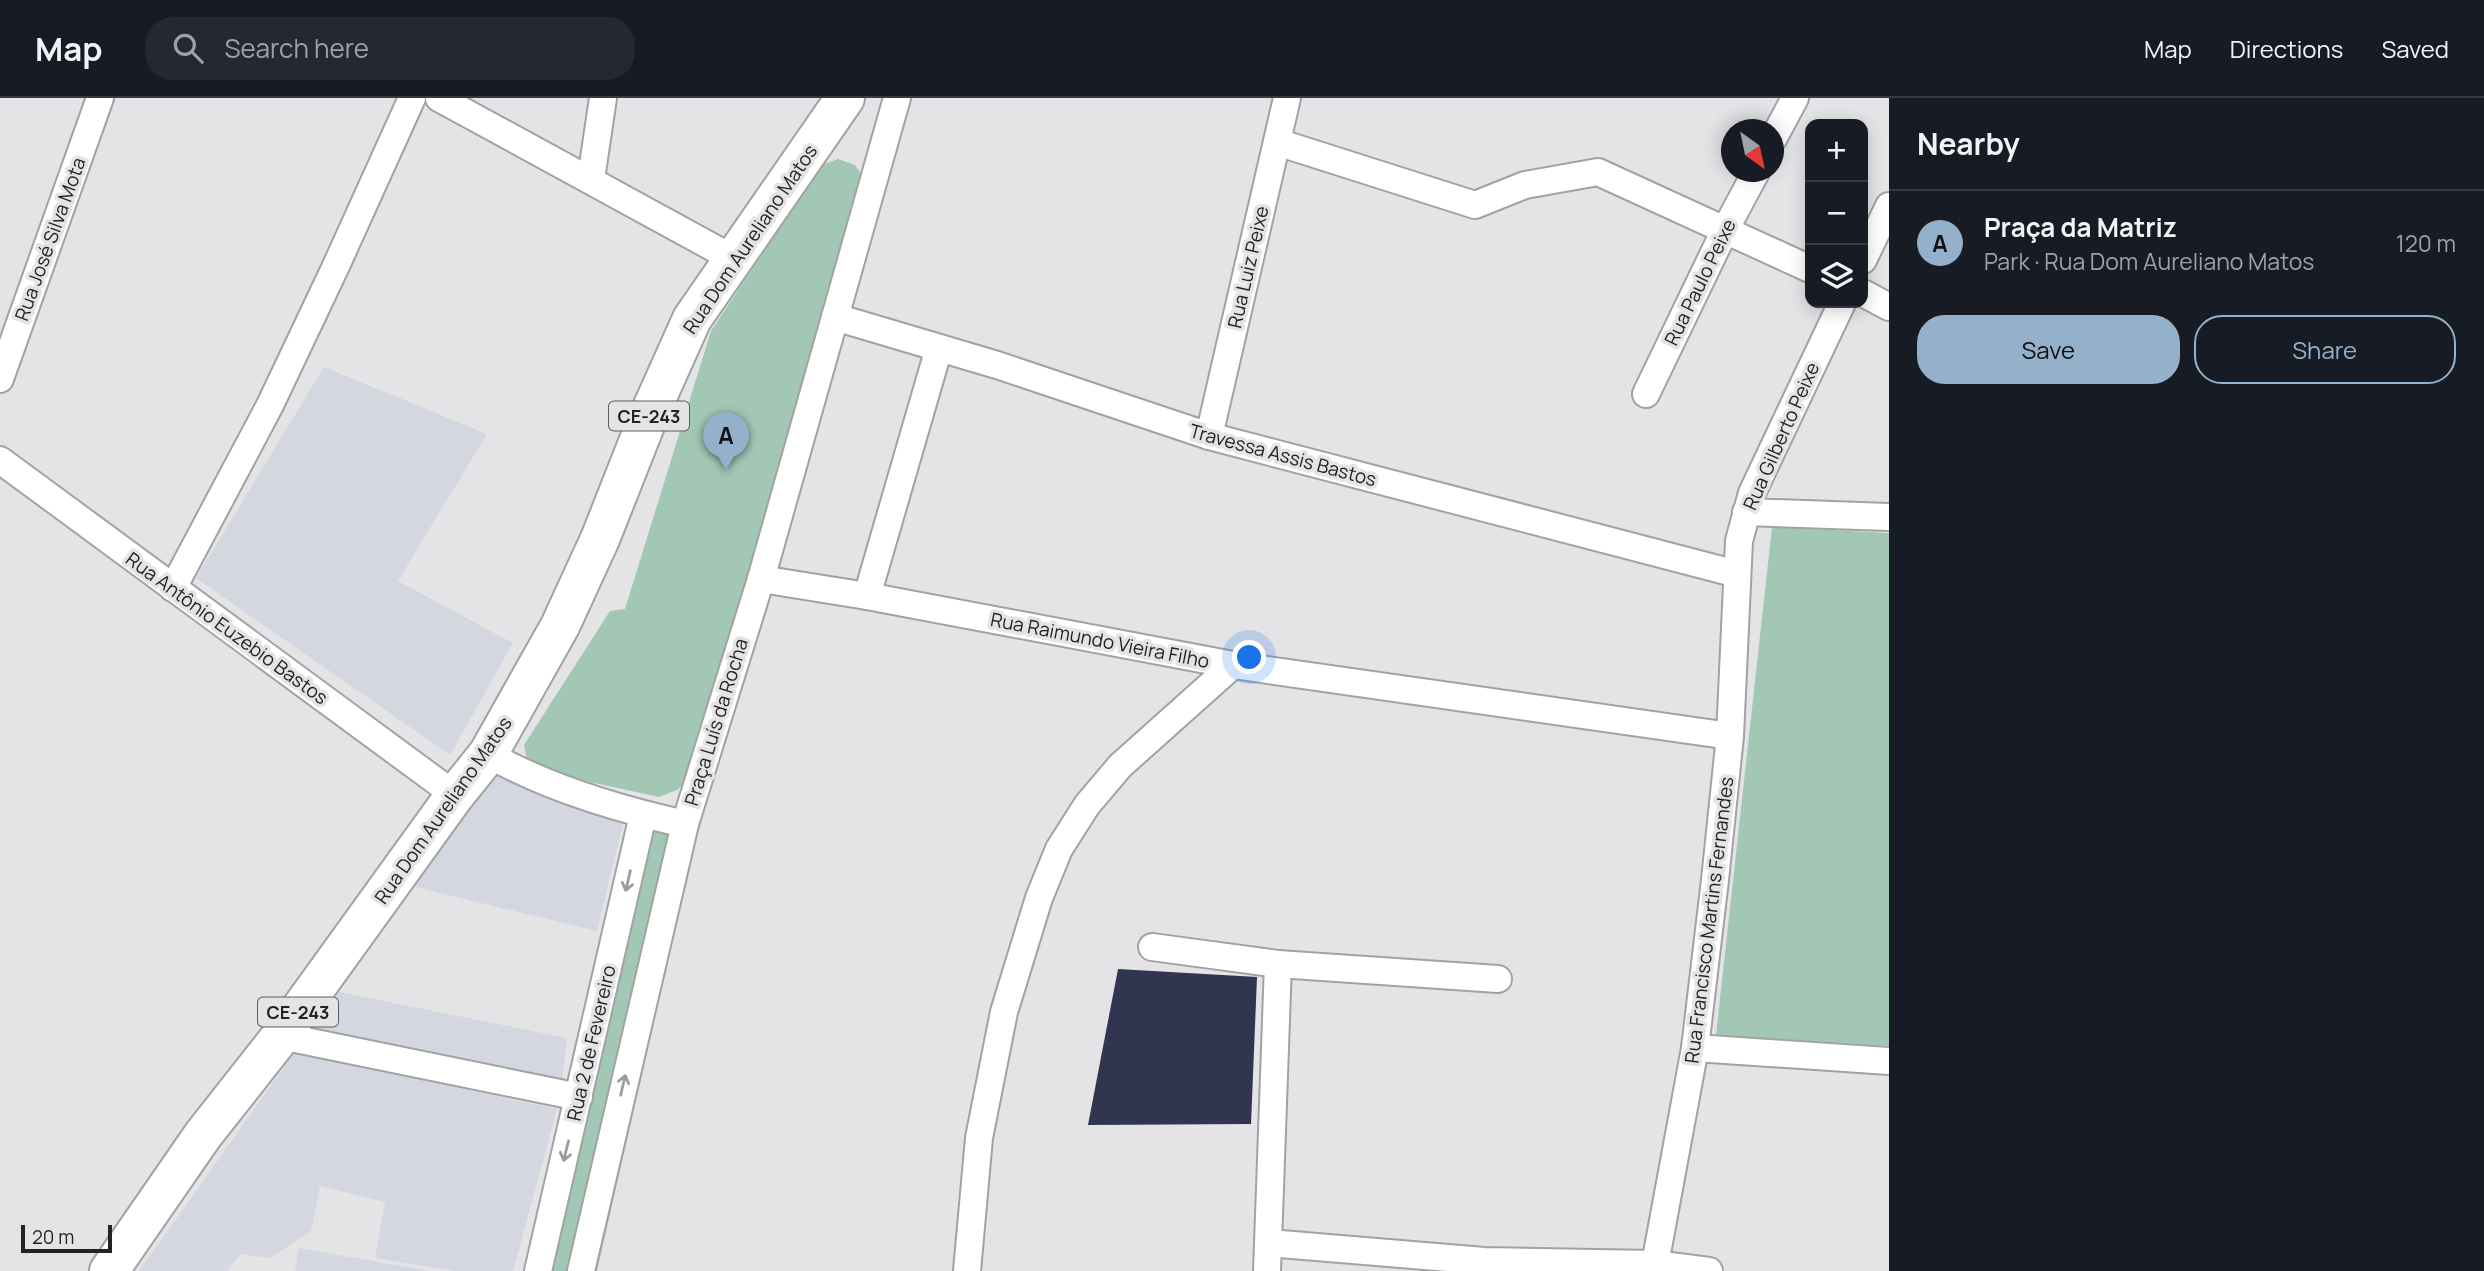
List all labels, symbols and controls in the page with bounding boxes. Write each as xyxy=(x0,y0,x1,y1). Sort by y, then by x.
search box xyxy=(145,17,635,80)
text: Map xyxy=(35,26,103,71)
icon: search xyxy=(169,29,207,67)
text: Search here xyxy=(225,30,369,66)
text: Map xyxy=(2144,32,2192,65)
text: Directions xyxy=(2230,32,2343,65)
text: Saved xyxy=(2381,32,2449,65)
north arrow xyxy=(1721,119,1784,182)
map controls xyxy=(1805,119,1868,308)
button: + xyxy=(1805,119,1868,182)
text: Nearby xyxy=(1917,123,2020,164)
street label: Rua Dom Aureliano Matos xyxy=(677,139,823,339)
street label: Rua José Silva Mota xyxy=(8,154,92,324)
button: − xyxy=(1805,182,1868,245)
street label: Rua Luiz Peixe xyxy=(1221,203,1275,331)
text: Praça da Matriz xyxy=(1984,209,2177,245)
street label: Rua Paulo Peixe xyxy=(1658,214,1742,350)
text: A xyxy=(1932,227,1948,259)
text: 120 m xyxy=(2396,227,2456,259)
button: layers xyxy=(1805,245,1868,308)
text: Park · Rua Dom Aureliano Matos xyxy=(1984,245,2314,277)
button: Save xyxy=(1917,315,2180,384)
button: Share xyxy=(2194,315,2456,384)
street label: Rua Gilberto Peixe xyxy=(1737,358,1825,514)
road number: CE-243 xyxy=(609,402,689,430)
pin: A xyxy=(703,412,749,470)
street label: Travessa Assis Bastos xyxy=(1187,418,1379,492)
street label: Rua Antônio Euzebio Bastos xyxy=(121,546,333,710)
street label: Rua Raimundo Vieira Filho xyxy=(988,606,1212,674)
street label: Praça Luís da Rocha xyxy=(678,635,754,809)
your location xyxy=(1232,640,1266,674)
street label: Rua Dom Aureliano Matos xyxy=(368,711,518,909)
street label: Rua Francisco Martins Fernandes xyxy=(1679,775,1739,1065)
one-way arrow xyxy=(621,869,634,892)
street label: Rua 2 de Fevereiro xyxy=(560,963,622,1123)
road number: CE-243 xyxy=(258,998,338,1027)
one-way arrow xyxy=(617,1074,630,1097)
one-way arrow xyxy=(559,1139,572,1162)
scale bar xyxy=(21,1222,112,1254)
text: 20 m xyxy=(32,1224,74,1250)

